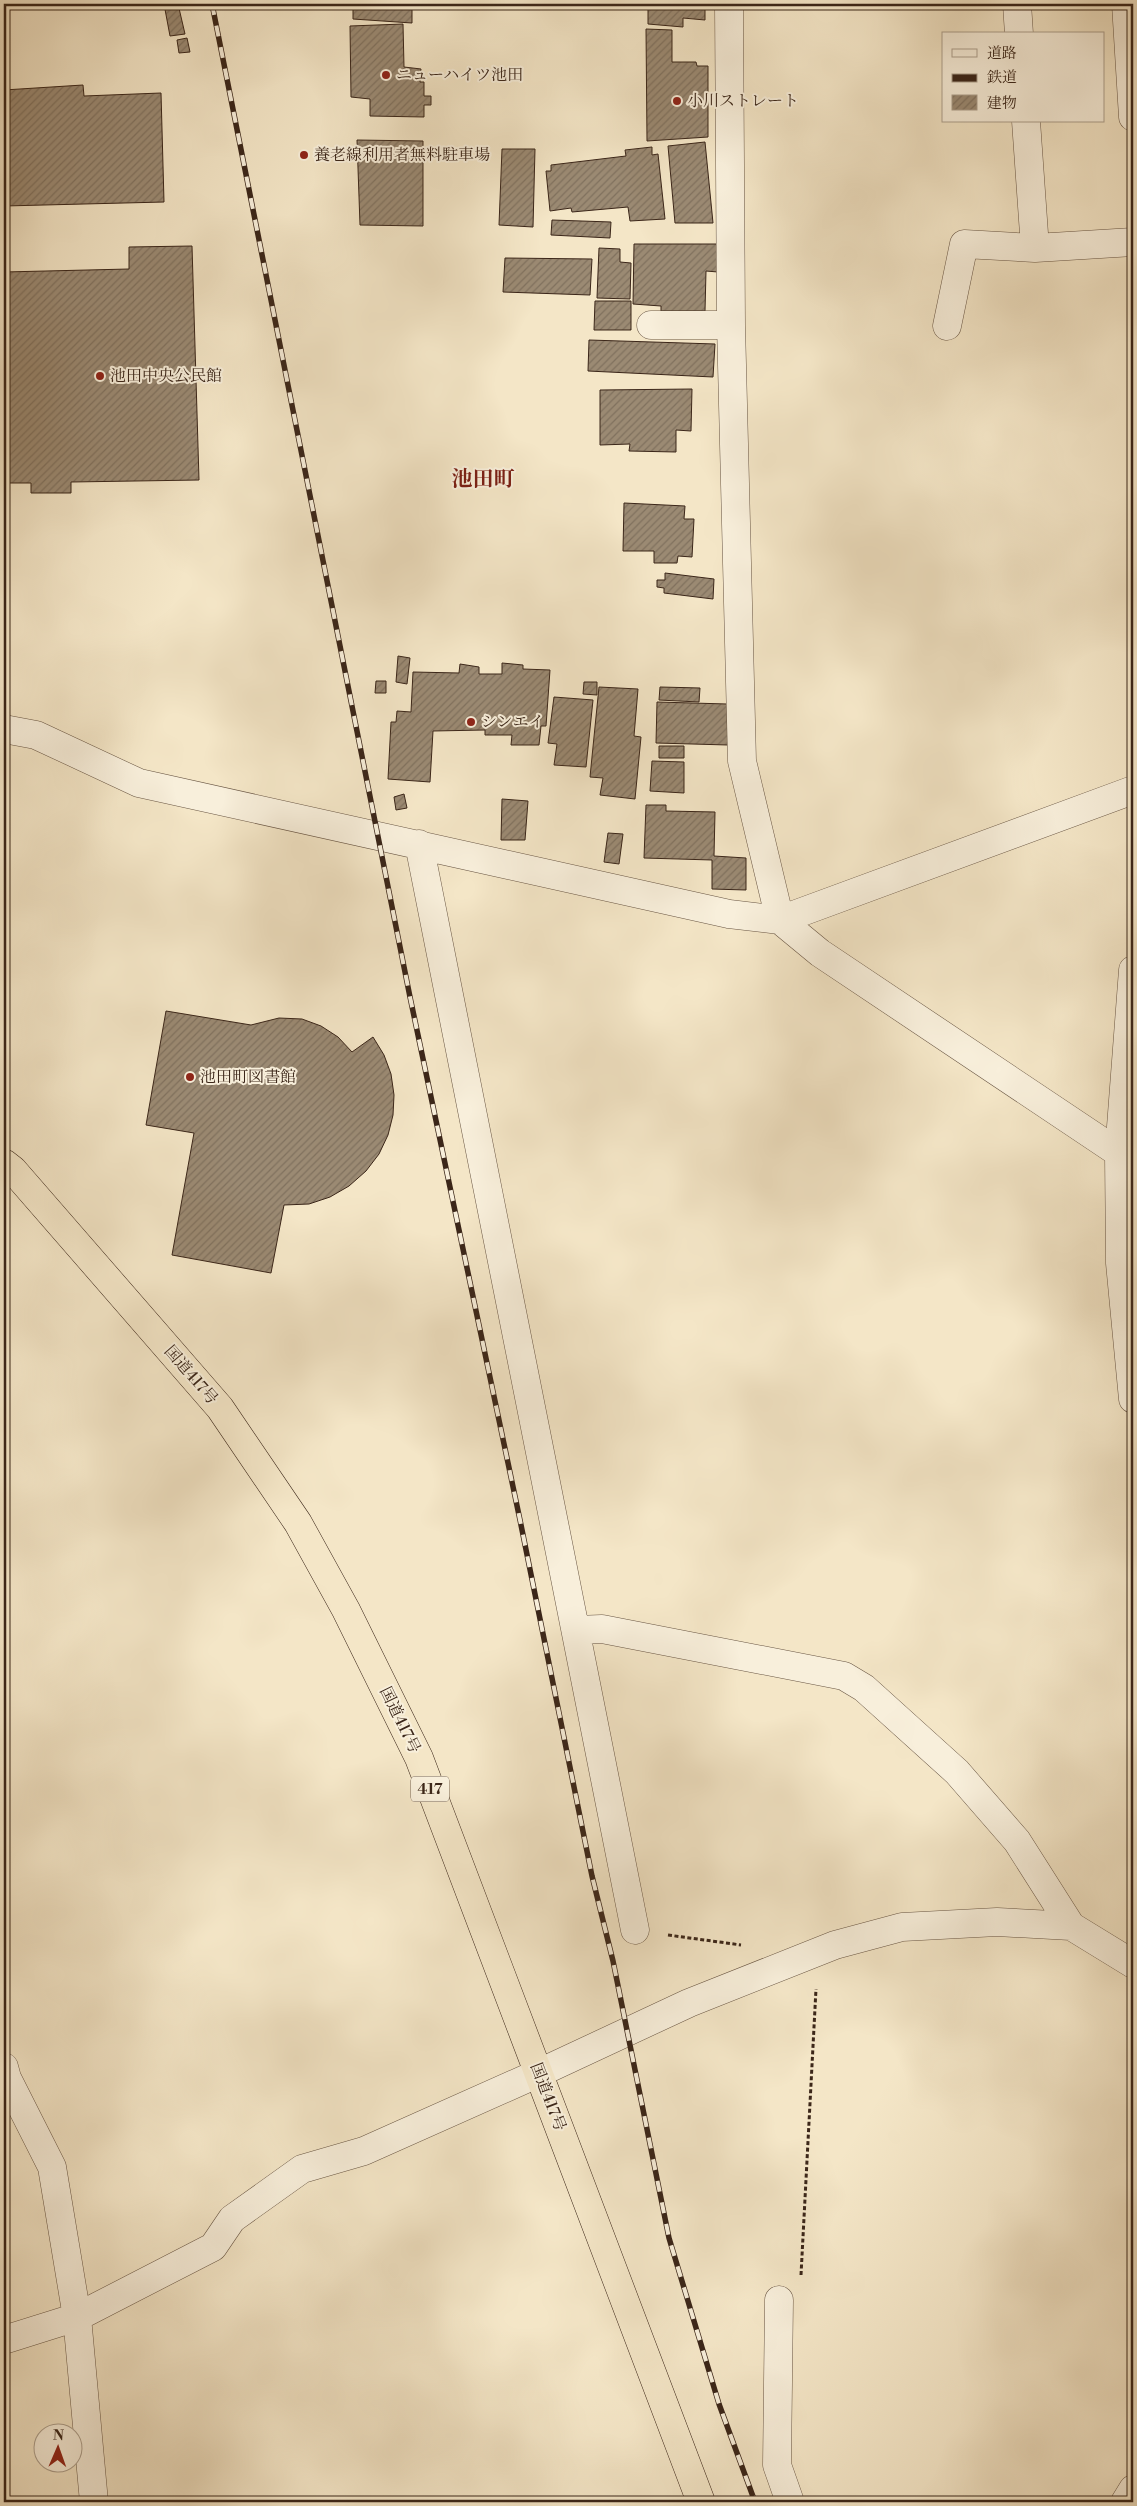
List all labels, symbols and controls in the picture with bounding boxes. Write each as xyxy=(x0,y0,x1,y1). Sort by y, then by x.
legend xyxy=(942,32,1104,122)
text: 道路 xyxy=(987,44,1017,63)
place label: ニューハイツ池田 xyxy=(396,65,523,85)
text: 鉄道 xyxy=(987,68,1017,87)
marker: ニューハイツ池田 xyxy=(380,69,392,81)
place label: 小川ストレート xyxy=(687,91,799,111)
text: 建物 xyxy=(987,94,1017,113)
marker: 小川ストレート xyxy=(671,95,683,107)
place label: 養老線利用者無料駐車場 xyxy=(314,145,490,165)
marker: 養老線利用者無料駐車場 xyxy=(298,149,310,161)
place label: 池田中央公民館 xyxy=(110,366,222,386)
marker: 池田中央公民館 xyxy=(94,370,106,382)
district label: 池田町 xyxy=(452,467,515,493)
place label: シンエイ xyxy=(481,712,545,732)
marker: シンエイ xyxy=(465,716,477,728)
place label: 池田町図書館 xyxy=(200,1067,296,1087)
marker: 池田町図書館 xyxy=(184,1071,196,1083)
street label: 国道417号 xyxy=(160,1341,222,1409)
street label: 国道417号 xyxy=(375,1683,425,1757)
road number: 417 xyxy=(411,1776,449,1802)
street label: 国道417号 xyxy=(526,2060,570,2134)
north arrow xyxy=(32,2424,82,2474)
text: N xyxy=(53,2427,64,2445)

